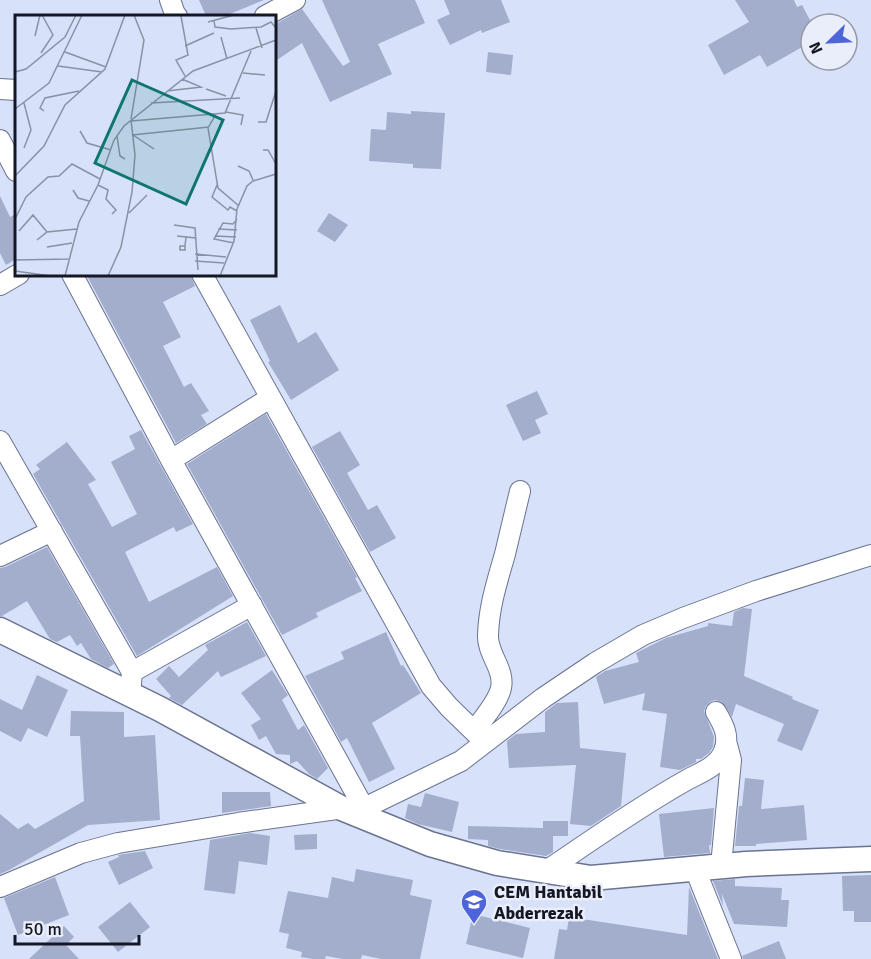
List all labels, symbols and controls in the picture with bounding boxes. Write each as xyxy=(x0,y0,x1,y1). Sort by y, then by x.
north arrow xyxy=(799,12,859,72)
inset map xyxy=(15,15,276,276)
text: N xyxy=(805,39,828,57)
place label: CEM Hantabil Abderrezak xyxy=(494,881,603,924)
school or university icon: CEM Hantabil Abderrezak xyxy=(459,887,489,925)
scale bar xyxy=(15,908,140,946)
text: 50 m xyxy=(24,918,62,940)

